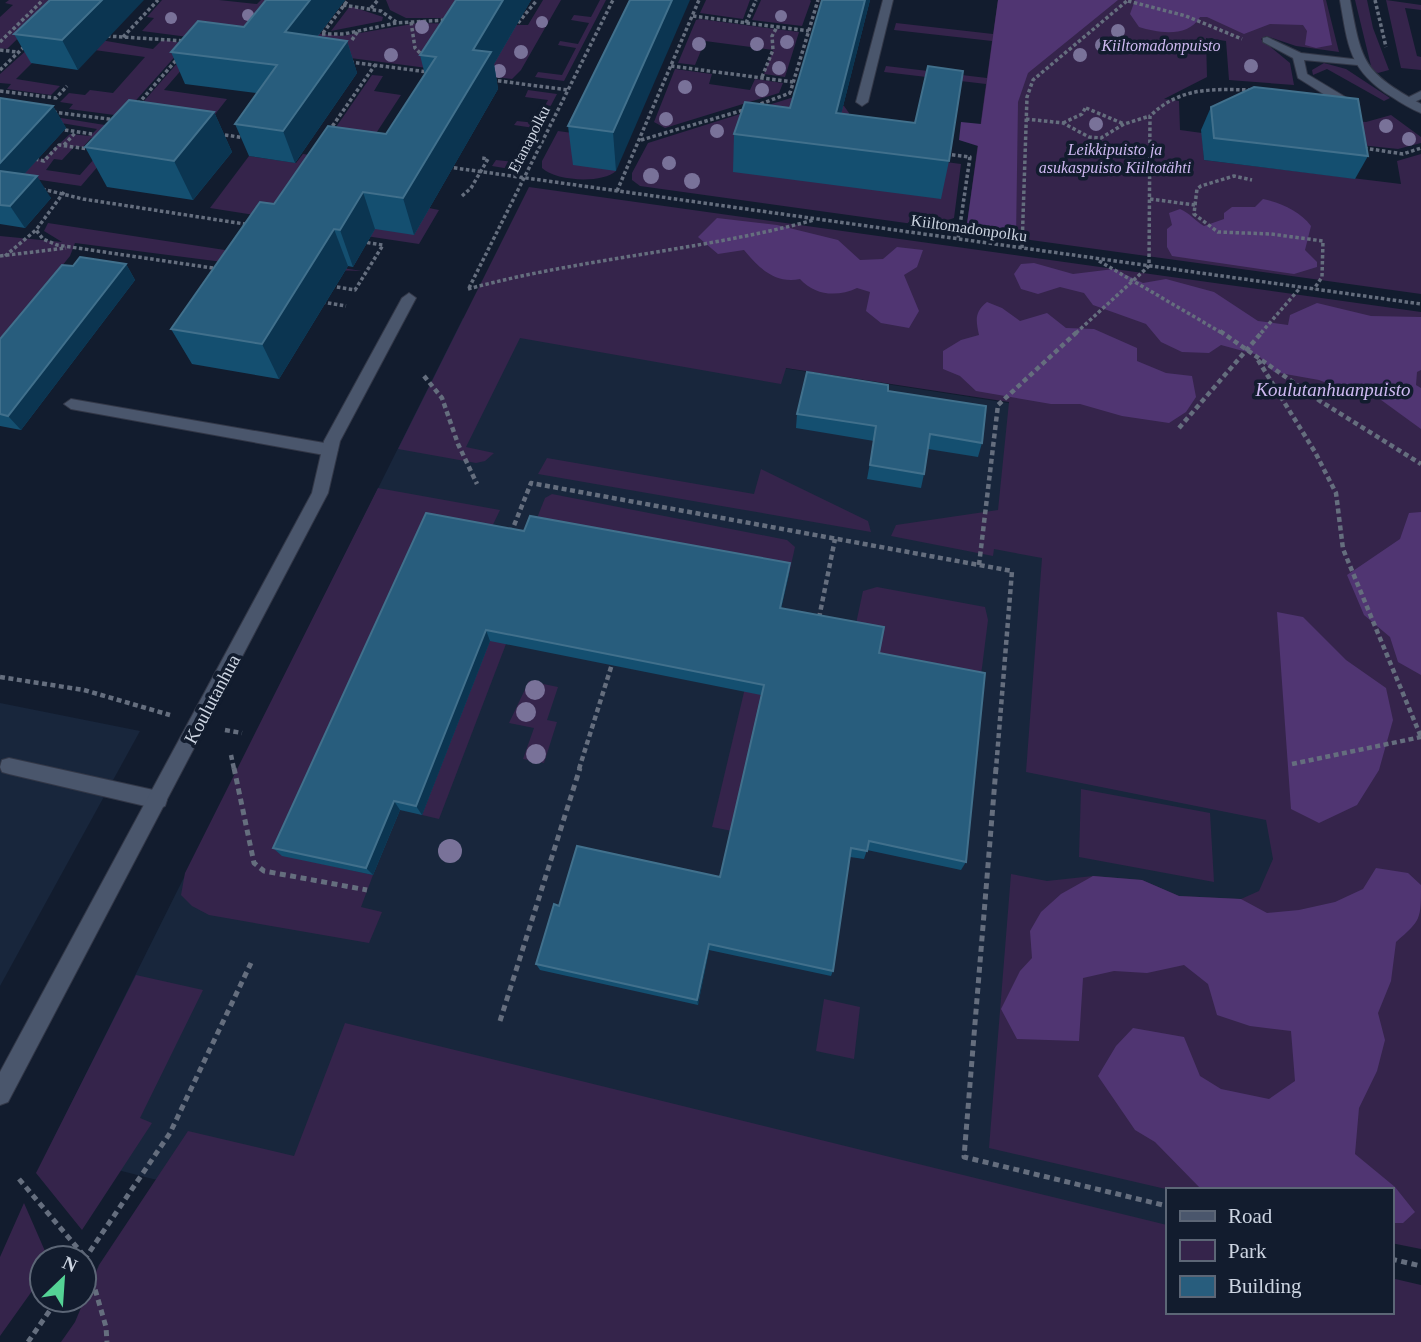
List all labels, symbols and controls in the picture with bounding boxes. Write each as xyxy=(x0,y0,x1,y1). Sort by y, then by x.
park label: Kiiltomadonpuisto xyxy=(1100,37,1221,55)
street label: Etanapolku xyxy=(505,103,554,176)
park label: Leikkipuisto ja asukaspuisto Kiiltotähti xyxy=(1039,141,1191,177)
street label: Kiiltomadonpolku xyxy=(910,211,1028,246)
park label: Koulutanhuanpuisto xyxy=(1254,379,1411,400)
street label: Koulutanhua xyxy=(180,650,245,747)
legend xyxy=(1166,1188,1393,1314)
text: Road xyxy=(1228,1204,1273,1228)
text: Park xyxy=(1228,1239,1267,1263)
north arrow xyxy=(28,1244,98,1314)
text: N xyxy=(59,1252,81,1277)
text: Building xyxy=(1228,1274,1302,1298)

